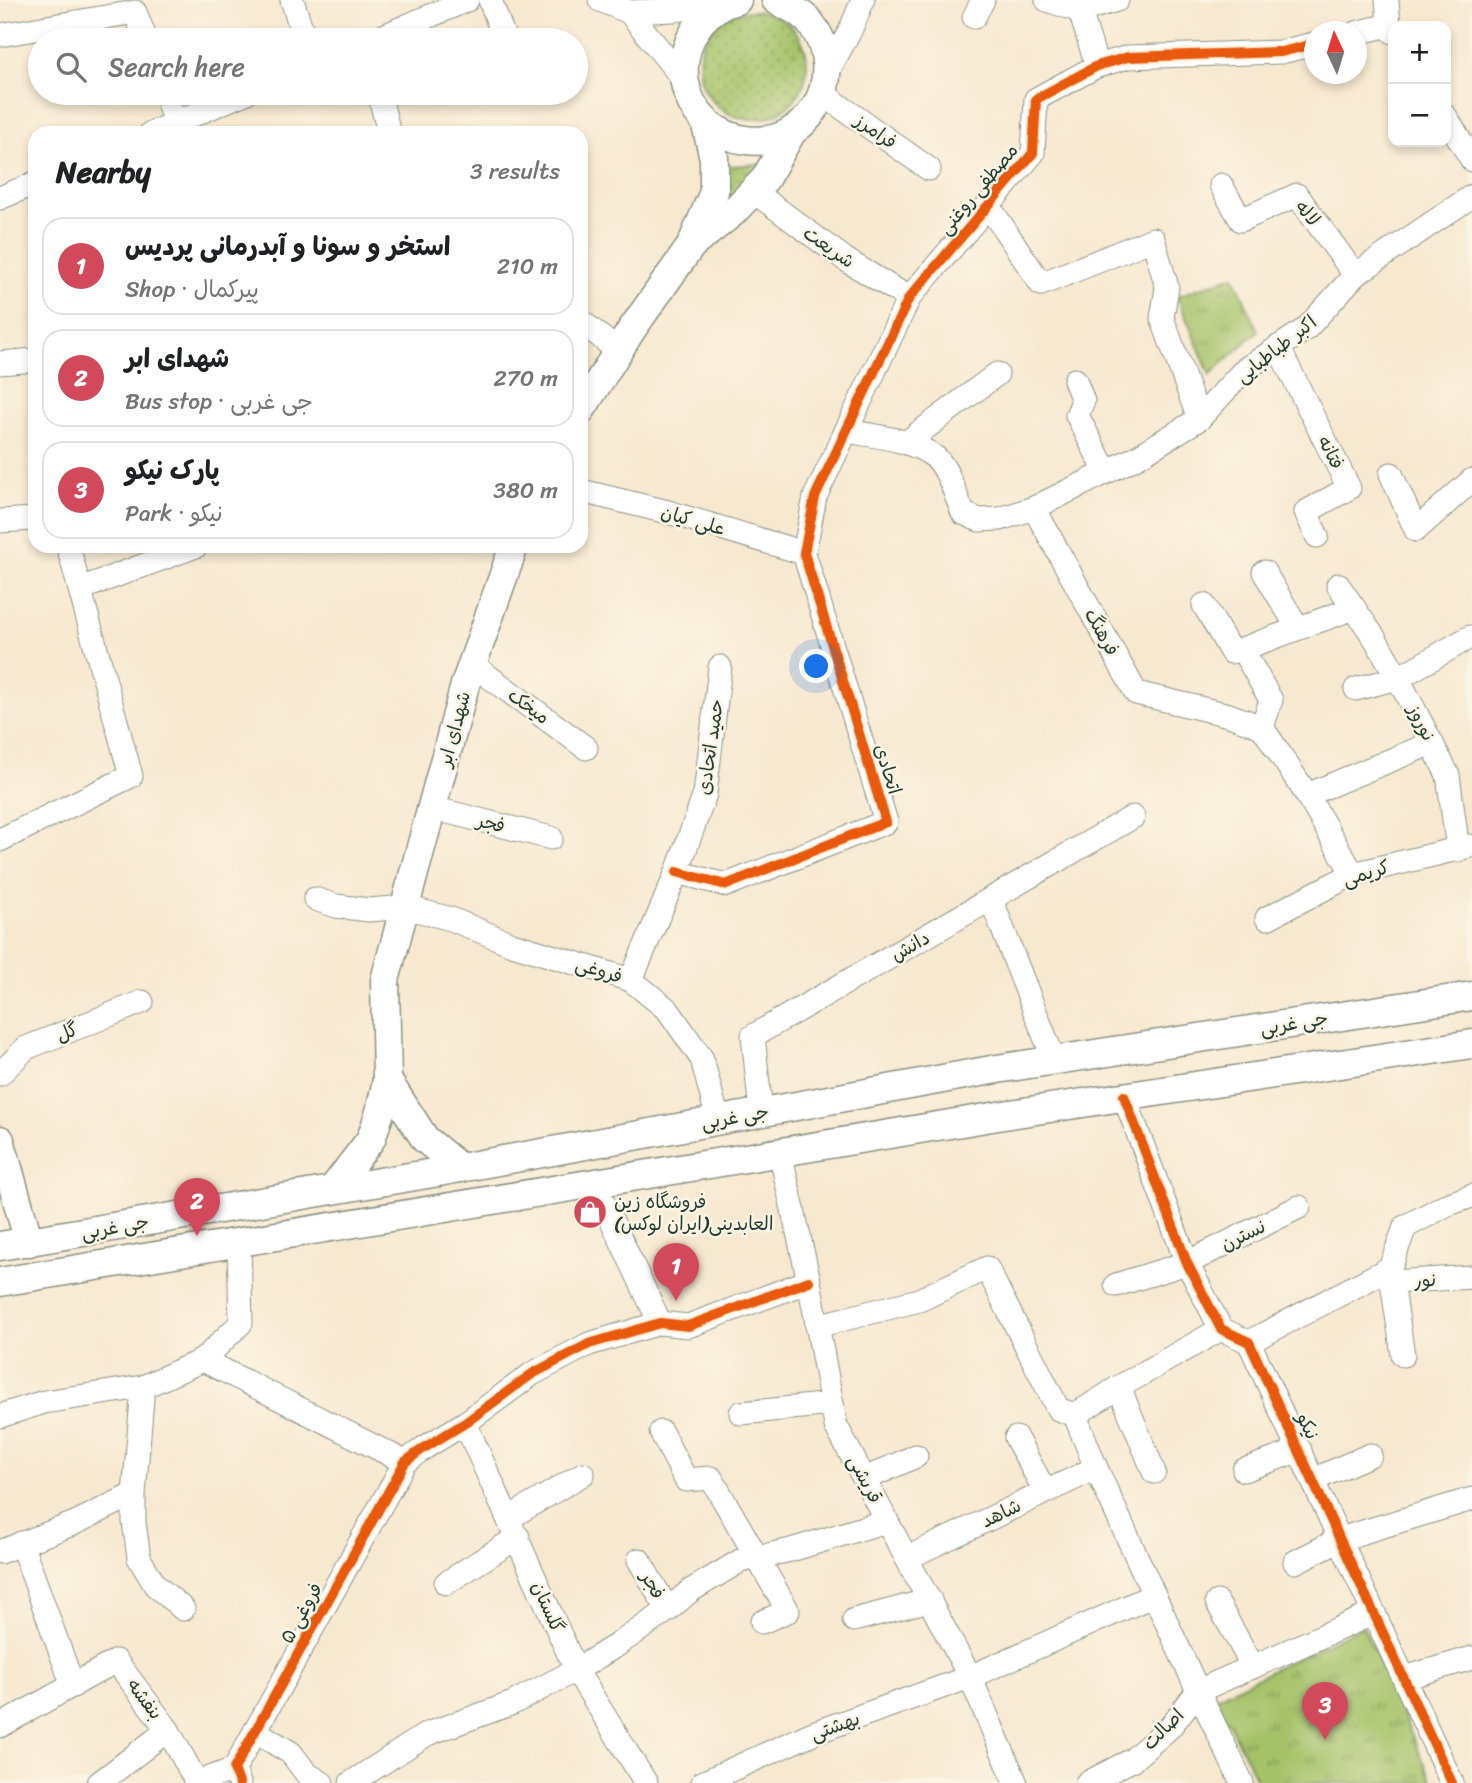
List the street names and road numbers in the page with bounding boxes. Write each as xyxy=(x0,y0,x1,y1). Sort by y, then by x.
street label: فرامرز xyxy=(846,103,904,158)
street label: مصطفی روغنی xyxy=(929,136,1027,242)
street label: لاله xyxy=(1287,192,1329,234)
street label: شریعت xyxy=(796,217,862,277)
street label: اکبر طباطبایی xyxy=(1228,306,1324,392)
street label: فتانه xyxy=(1308,429,1354,475)
street label: علی کیان xyxy=(657,495,729,545)
street label: فرهنگ xyxy=(1075,602,1129,662)
street label: میخک xyxy=(501,679,557,733)
street label: شهدای ابر xyxy=(428,687,480,773)
street label: حمید اتحادی xyxy=(687,697,733,797)
street label: نوروز xyxy=(1398,697,1445,748)
street label: اتحادی xyxy=(865,740,911,798)
street label: فجر xyxy=(471,803,509,842)
street label: کریمی xyxy=(1338,850,1394,896)
street label: دانش xyxy=(884,921,936,971)
street label: فروغی xyxy=(571,947,627,993)
street label: جی غربی xyxy=(1258,1001,1330,1045)
street label: گل xyxy=(51,1013,83,1051)
street label: جی غربی xyxy=(698,1095,772,1139)
street label: جی غربی xyxy=(78,1205,152,1249)
street label: نسترن xyxy=(1215,1210,1271,1260)
street label: نور xyxy=(1412,1263,1437,1297)
street label: نیکو xyxy=(1287,1405,1329,1445)
street label: قریشی xyxy=(838,1449,892,1509)
street label: شاهد xyxy=(975,1489,1027,1537)
street label: فجر xyxy=(631,1563,674,1605)
street label: فروغی ۵ xyxy=(271,1576,331,1650)
street label: گلستان xyxy=(522,1576,574,1638)
street label: بنفشه xyxy=(118,1671,172,1727)
street label: اصالت xyxy=(1134,1700,1192,1758)
street label: بهشتی xyxy=(805,1702,865,1750)

